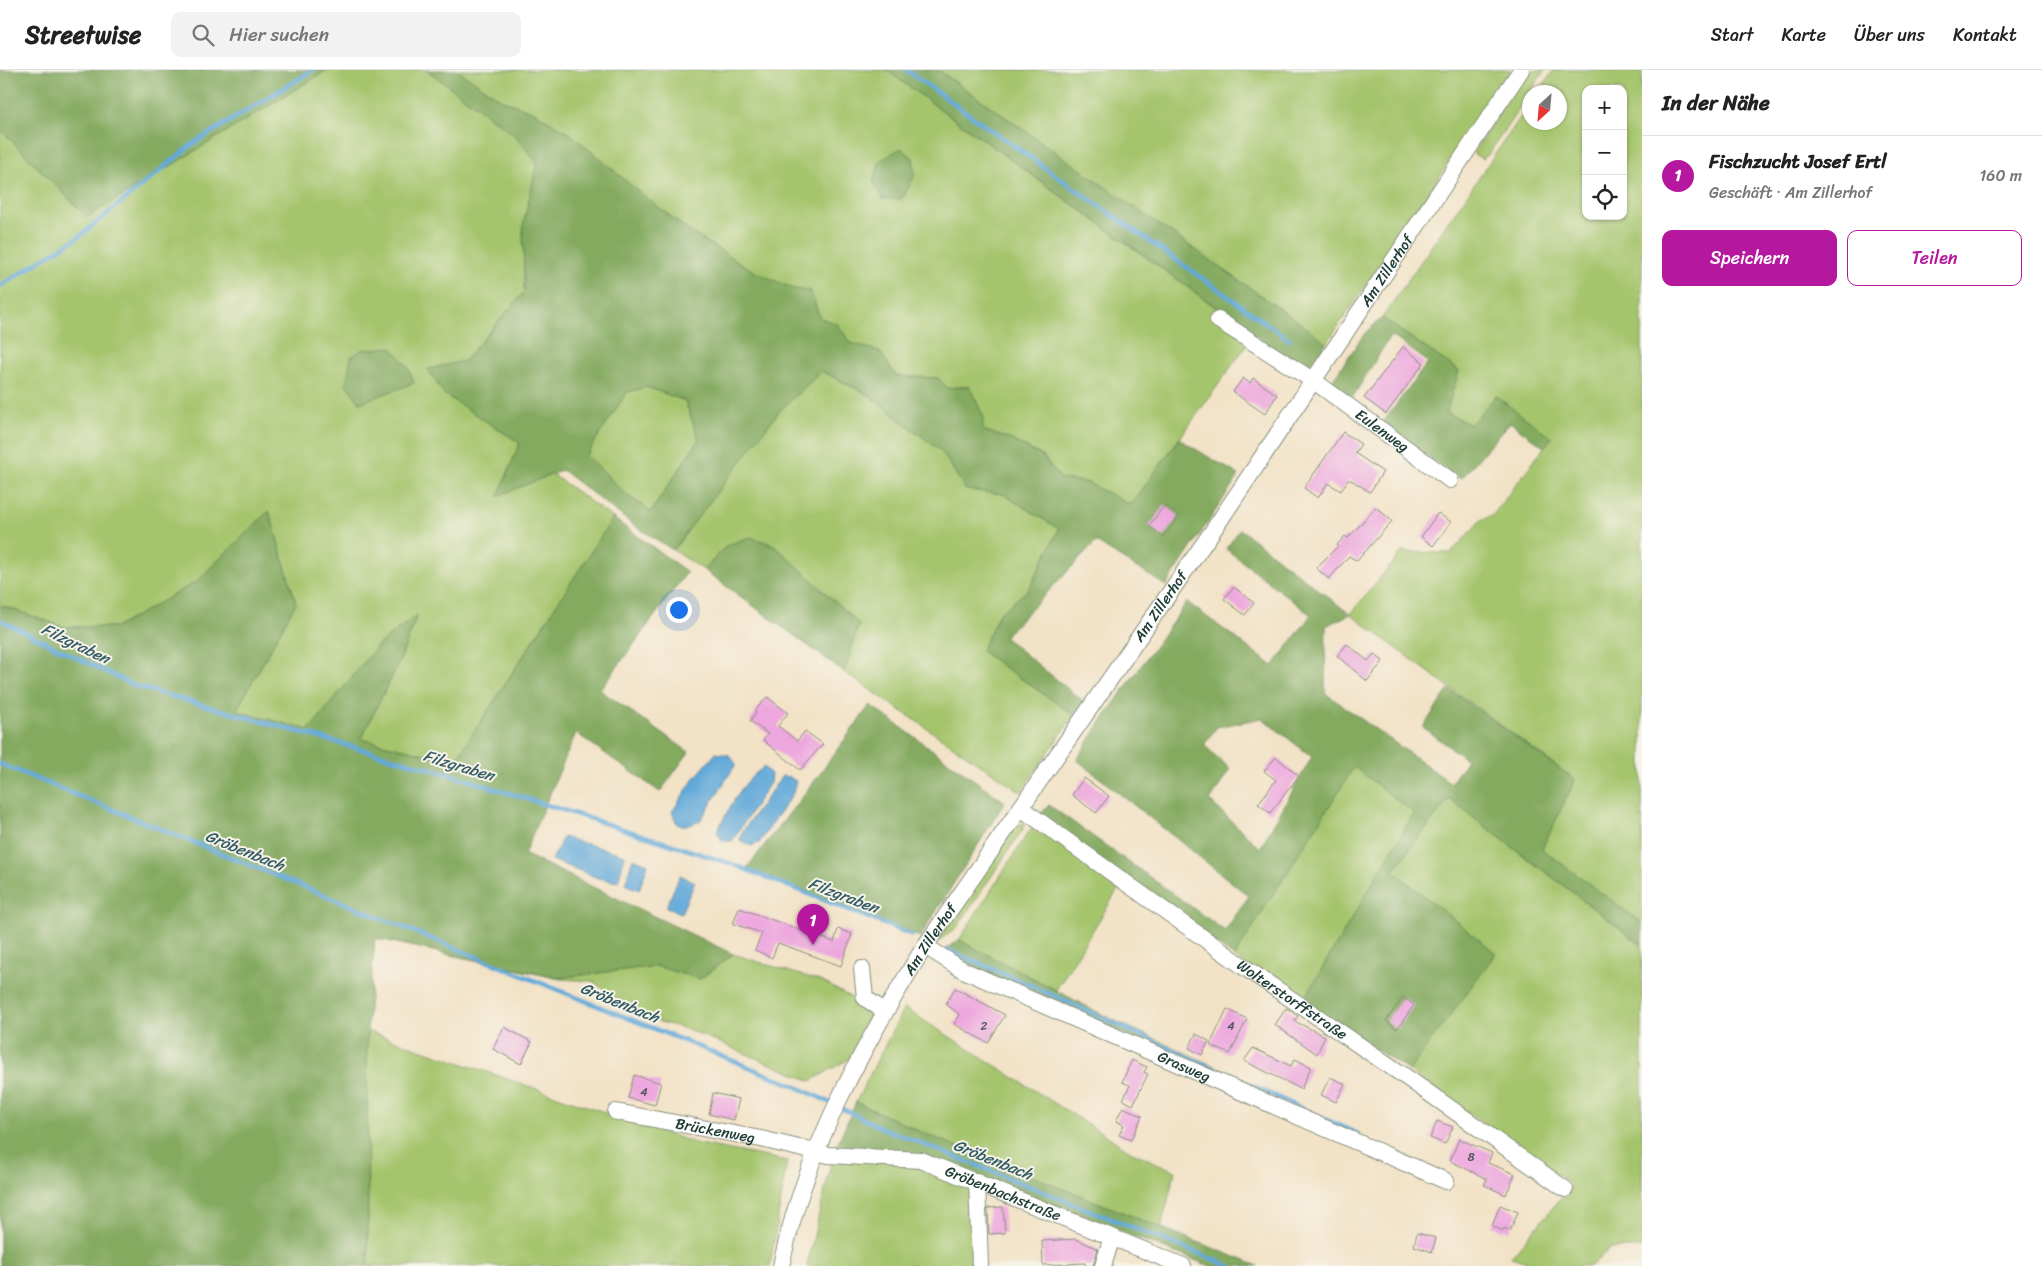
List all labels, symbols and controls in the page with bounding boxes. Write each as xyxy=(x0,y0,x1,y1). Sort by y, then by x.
search box xyxy=(171,12,521,57)
text: Streetwise xyxy=(25,14,141,56)
text: Hier suchen xyxy=(229,18,329,51)
text: Start xyxy=(1711,19,1754,51)
text: Karte xyxy=(1782,19,1826,51)
text: Über uns xyxy=(1854,19,1925,51)
text: Kontakt xyxy=(1953,19,2017,51)
icon: search xyxy=(189,21,217,49)
text: In der Nähe xyxy=(1662,84,1770,122)
north arrow xyxy=(1522,85,1567,130)
map controls xyxy=(1582,85,1627,220)
button: + xyxy=(1582,85,1627,130)
button: − xyxy=(1582,130,1627,175)
text: Fischzucht Josef Ertl xyxy=(1709,145,1887,178)
text: 1 xyxy=(1675,161,1681,190)
text: 160 m xyxy=(1979,161,2022,190)
button: locate xyxy=(1582,175,1627,220)
text: Geschäft · Am Zillerhof xyxy=(1709,178,1872,207)
street label: Am Zillerhof xyxy=(1353,228,1421,313)
button: Speichern xyxy=(1662,230,1837,286)
button: Teilen xyxy=(1847,230,2022,286)
street label: Eulenweg xyxy=(1350,402,1415,459)
street label: Am Zillerhof xyxy=(1126,564,1195,648)
your location xyxy=(666,597,692,623)
water label: Filzgraben xyxy=(37,614,117,673)
water label: Filzgraben xyxy=(420,741,500,791)
water label: Gröbenbach xyxy=(201,821,290,880)
water label: Filzgraben xyxy=(805,869,885,923)
street label: Am Zillerhof xyxy=(896,897,965,981)
pin: 1 xyxy=(797,904,829,945)
street label: Wolterstorffstraße xyxy=(1231,953,1353,1047)
water label: Gröbenbach xyxy=(576,973,665,1032)
house number: 2 xyxy=(981,1015,988,1037)
house number: 4 xyxy=(1227,1015,1235,1037)
street label: Grasweg xyxy=(1153,1043,1215,1090)
house number: 4 xyxy=(640,1081,648,1103)
street label: Brückenweg xyxy=(673,1110,757,1151)
water label: Gröbenbach xyxy=(949,1130,1038,1189)
house number: 8 xyxy=(1467,1146,1475,1168)
street label: Gröbenbachstraße xyxy=(941,1158,1065,1228)

